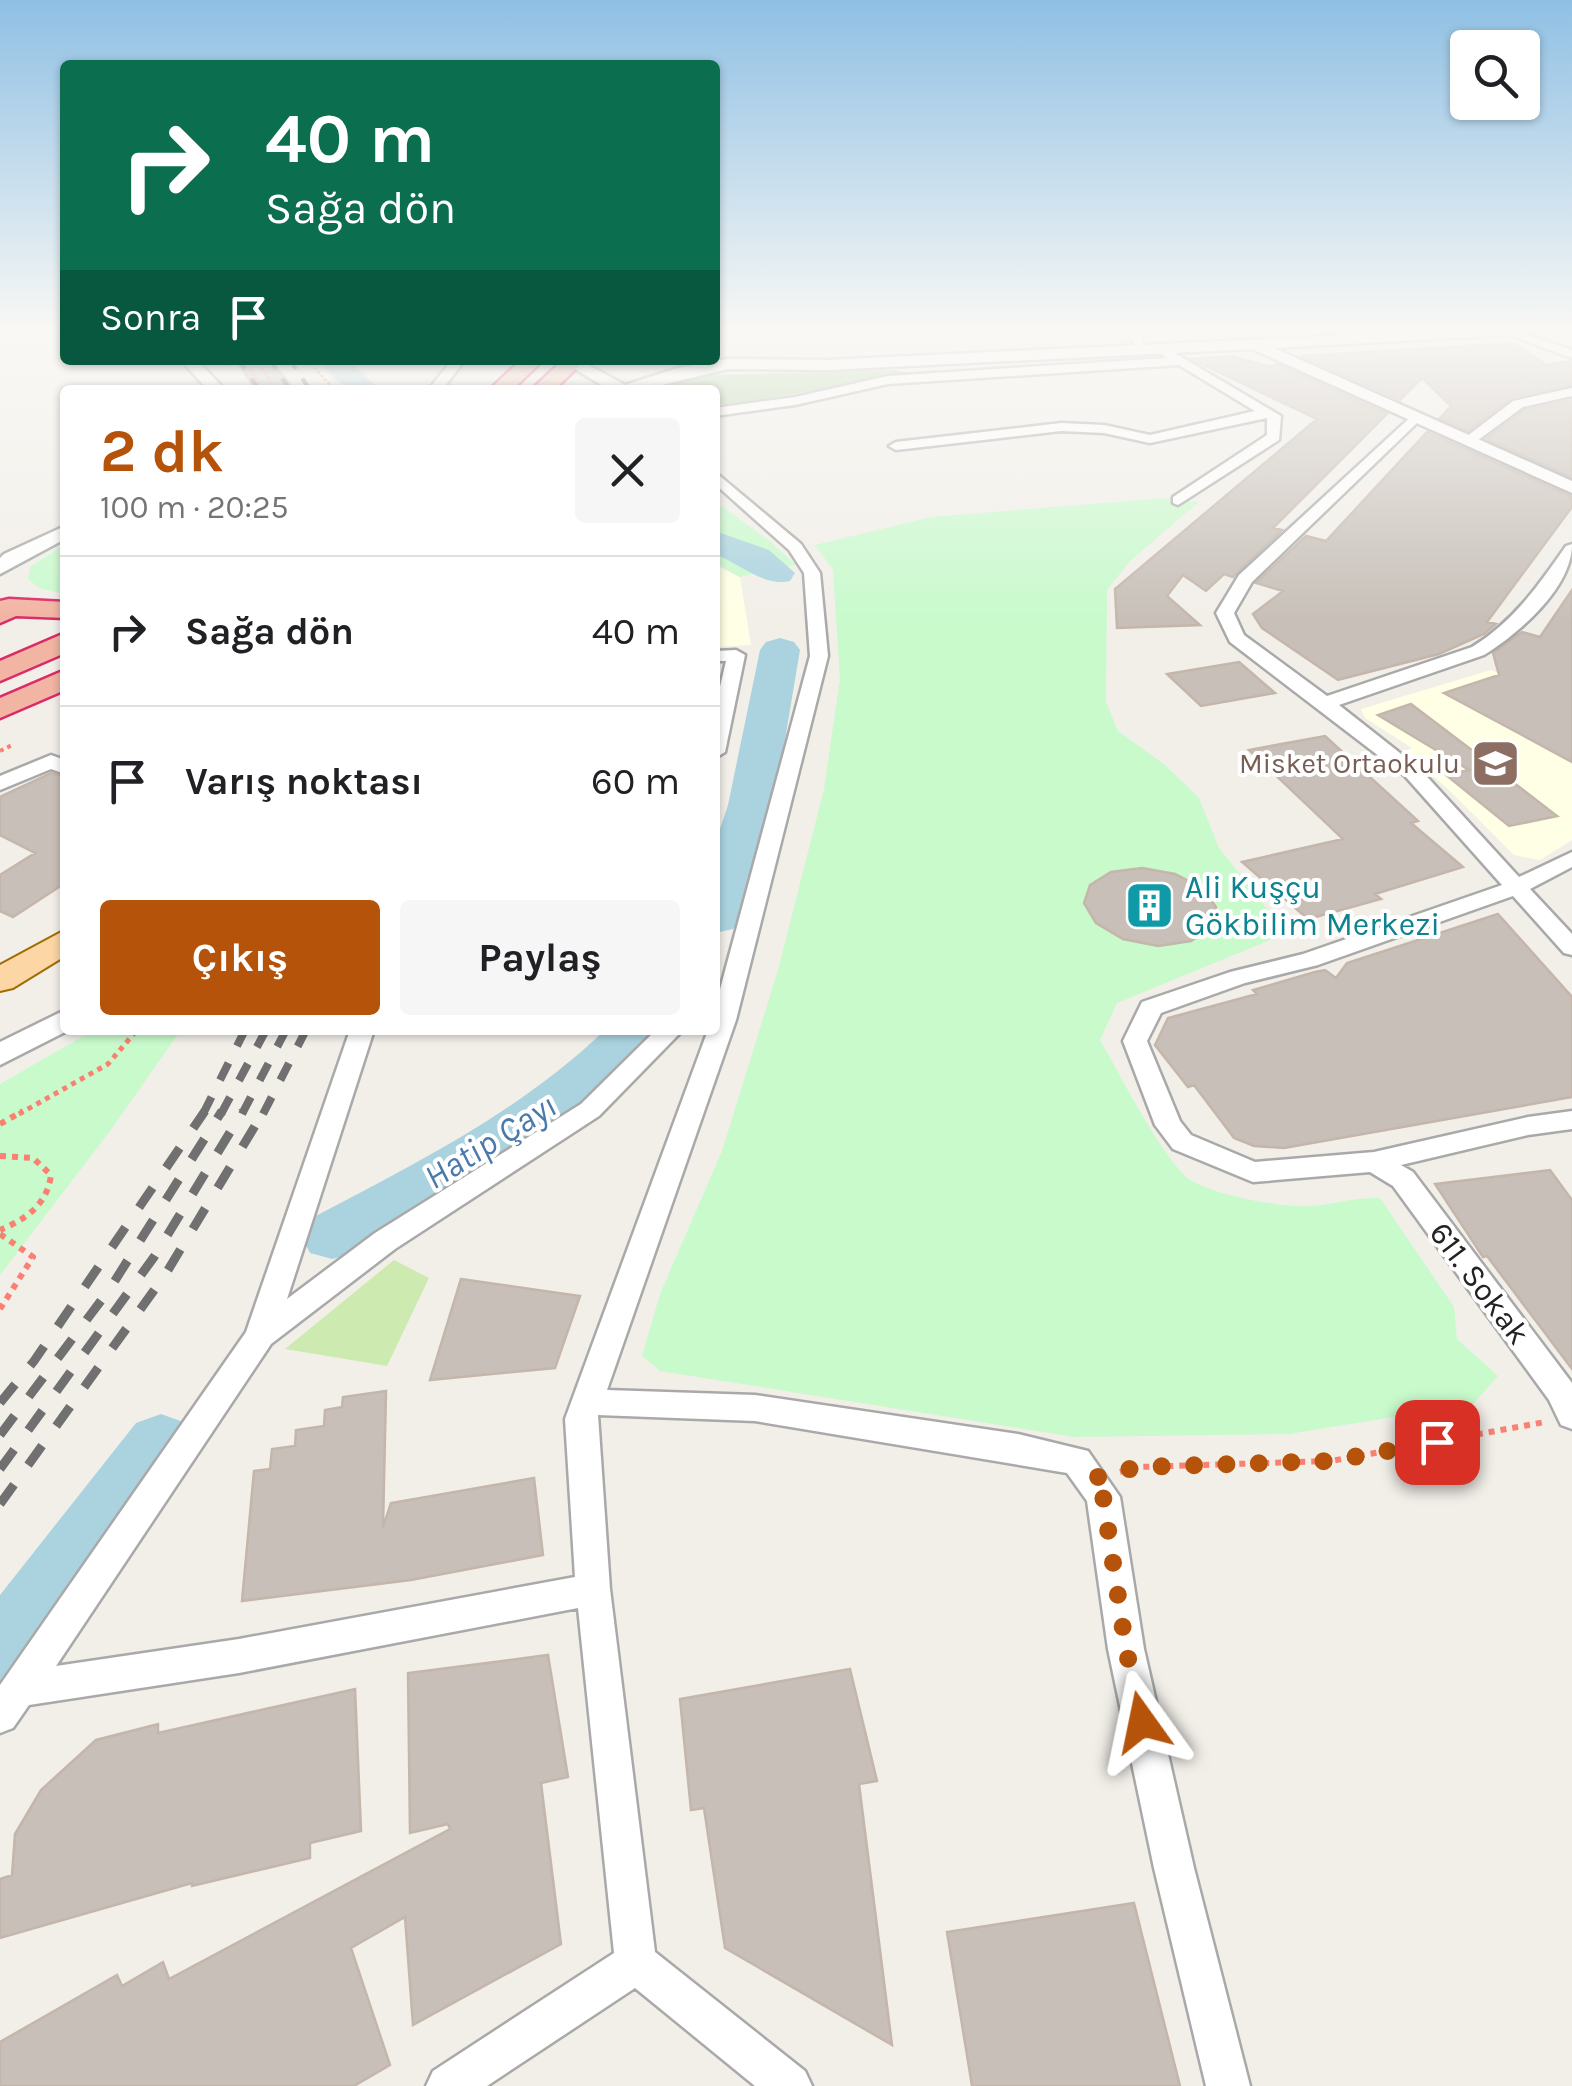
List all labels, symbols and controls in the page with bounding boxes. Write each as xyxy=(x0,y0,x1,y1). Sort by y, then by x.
map controls xyxy=(1450,30,1540,120)
button: search xyxy=(1450,30,1540,120)
text: 40 m xyxy=(265,98,435,180)
icon: right xyxy=(100,100,230,230)
text: Sağa dön xyxy=(265,182,456,234)
icon: arrive xyxy=(221,290,276,345)
text: Sonra xyxy=(100,295,201,340)
text: 2 dk xyxy=(100,416,224,486)
button: close xyxy=(575,418,680,523)
text: 100 m · 20:25 xyxy=(100,489,289,526)
icon: right xyxy=(100,604,155,659)
text: Sağa dön xyxy=(185,609,354,654)
text: 40 m xyxy=(592,609,680,654)
school or university icon: Misket Ortaokulu xyxy=(1469,737,1521,789)
place label: Misket Ortaokulu xyxy=(1239,747,1460,780)
icon: arrive xyxy=(100,754,155,809)
text: Varış noktası xyxy=(185,759,423,804)
text: 60 m xyxy=(591,759,680,804)
place label: Ali Kuşçu Gökbilim Merkezi xyxy=(1185,869,1440,943)
building icon: Ali Kuşçu Gökbilim Merkezi xyxy=(1124,879,1176,931)
button: Çıkış xyxy=(100,900,380,1015)
button: Paylaş xyxy=(400,900,680,1015)
water label: Hatip Çayı xyxy=(417,1085,564,1198)
street label: 611. Sokak xyxy=(1422,1215,1537,1352)
pin xyxy=(1395,1400,1480,1485)
icon: arrive xyxy=(1410,1415,1465,1470)
position arrow xyxy=(1090,1670,1194,1774)

